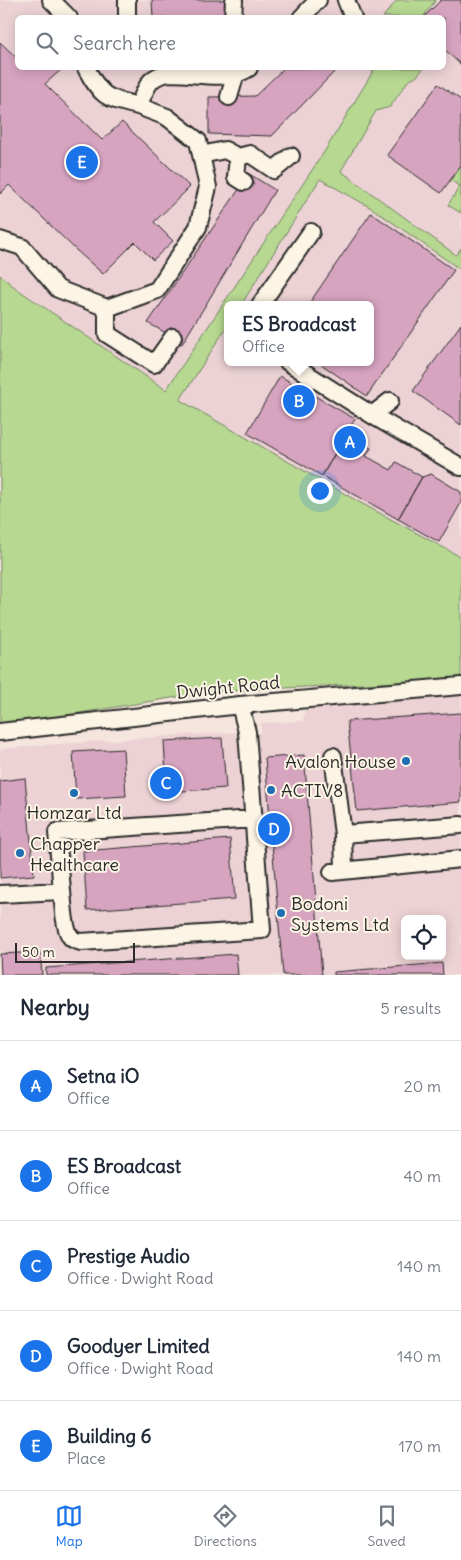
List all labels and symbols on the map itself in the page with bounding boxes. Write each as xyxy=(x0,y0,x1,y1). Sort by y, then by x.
pin: E xyxy=(66,143,98,181)
pin: B xyxy=(283,382,315,420)
pin: A xyxy=(334,423,366,461)
your location xyxy=(307,478,333,504)
street label: Dwight Road xyxy=(175,670,281,704)
place label: Avalon House xyxy=(285,750,396,773)
marker: Avalon House xyxy=(400,755,412,767)
pin: C xyxy=(150,764,182,802)
place label: ACTIV8 xyxy=(281,779,343,802)
marker: ACTIV8 xyxy=(265,784,277,796)
marker: Homzar Ltd xyxy=(68,787,80,799)
place label: Homzar Ltd xyxy=(26,801,122,824)
pin: D xyxy=(258,810,290,848)
place label: Chapper Healthcare xyxy=(30,832,119,876)
marker: Chapper Healthcare xyxy=(14,847,26,859)
place label: Bodoni Systems Ltd xyxy=(291,892,390,936)
marker: Bodoni Systems Ltd xyxy=(275,907,287,919)
scale bar xyxy=(15,940,135,963)

